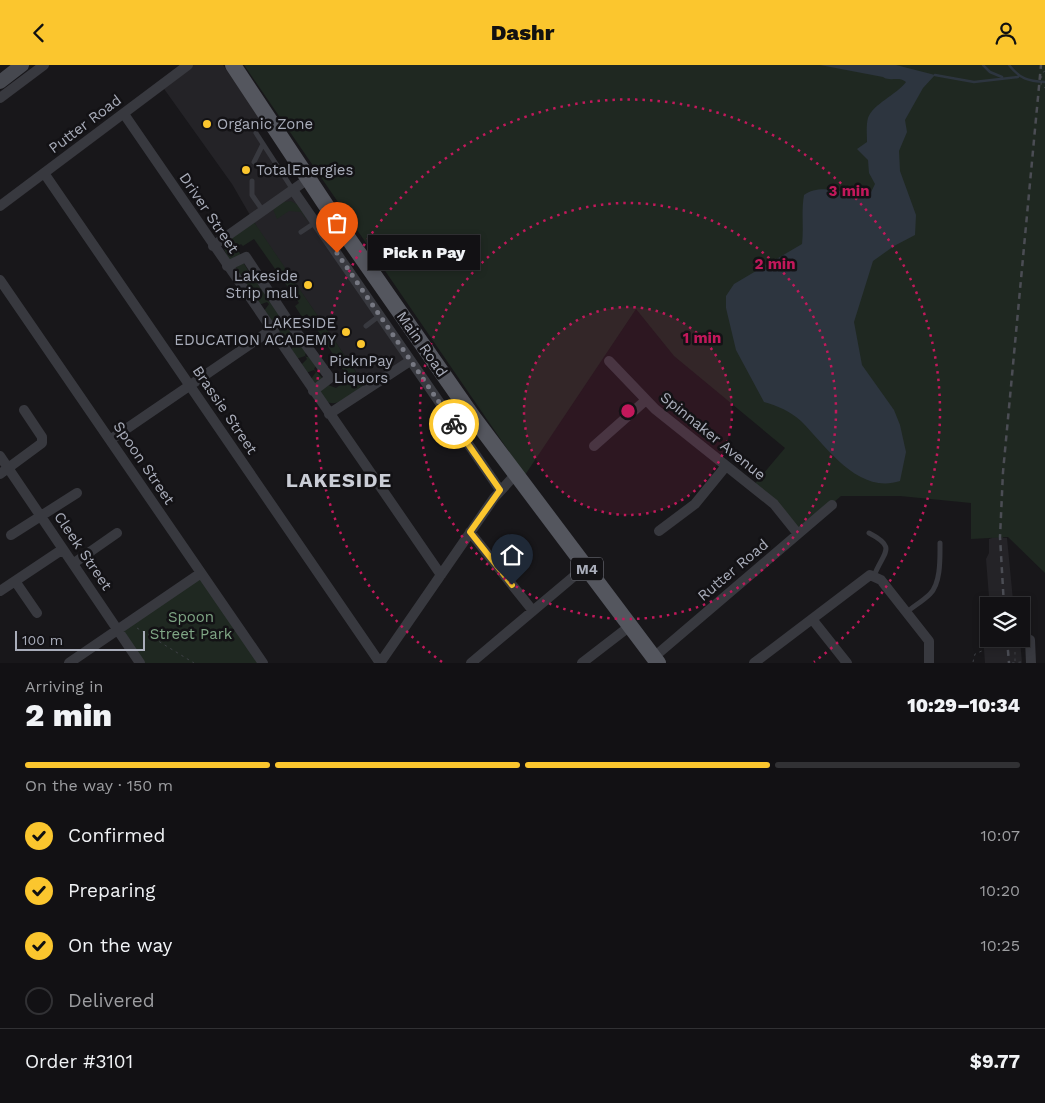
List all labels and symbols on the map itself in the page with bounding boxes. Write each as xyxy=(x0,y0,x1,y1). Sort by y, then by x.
street label: Putter Road xyxy=(45,91,125,157)
place label: Organic Zone xyxy=(217,115,313,133)
marker: Organic Zone xyxy=(201,118,213,130)
place label: TotalEnergies xyxy=(256,161,354,179)
marker: TotalEnergies xyxy=(240,164,252,176)
street label: Driver Street xyxy=(175,169,243,257)
text: 3 min xyxy=(829,182,869,200)
pin xyxy=(316,202,358,253)
callout: Pick n Pay xyxy=(367,235,480,271)
text: 2 min xyxy=(754,255,796,273)
place label: Lakeside Strip mall xyxy=(226,267,298,302)
marker: Lakeside Strip mall xyxy=(302,279,314,291)
street label: Main Road xyxy=(393,308,451,380)
place label: LAKESIDE EDUCATION ACADEMY xyxy=(174,314,336,349)
marker: LAKESIDE EDUCATION ACADEMY xyxy=(340,326,352,338)
text: 1 min xyxy=(683,329,721,347)
marker: PicknPay Liquors xyxy=(355,338,367,350)
place label: PicknPay Liquors xyxy=(329,352,393,387)
street label: Brassie Street xyxy=(189,362,262,458)
street label: Spinnaker Avenue xyxy=(657,388,769,484)
courier xyxy=(429,399,479,449)
centre of rings xyxy=(619,402,637,420)
street label: Spoon Street xyxy=(110,418,179,509)
district label: LAKESIDE xyxy=(286,468,392,492)
street label: Cleek Street xyxy=(50,508,116,594)
pin xyxy=(491,534,533,585)
street label: Rutter Road xyxy=(694,535,772,605)
road number: M4 xyxy=(571,557,603,581)
park label: Spoon Street Park xyxy=(150,608,233,643)
scale bar xyxy=(15,628,145,651)

